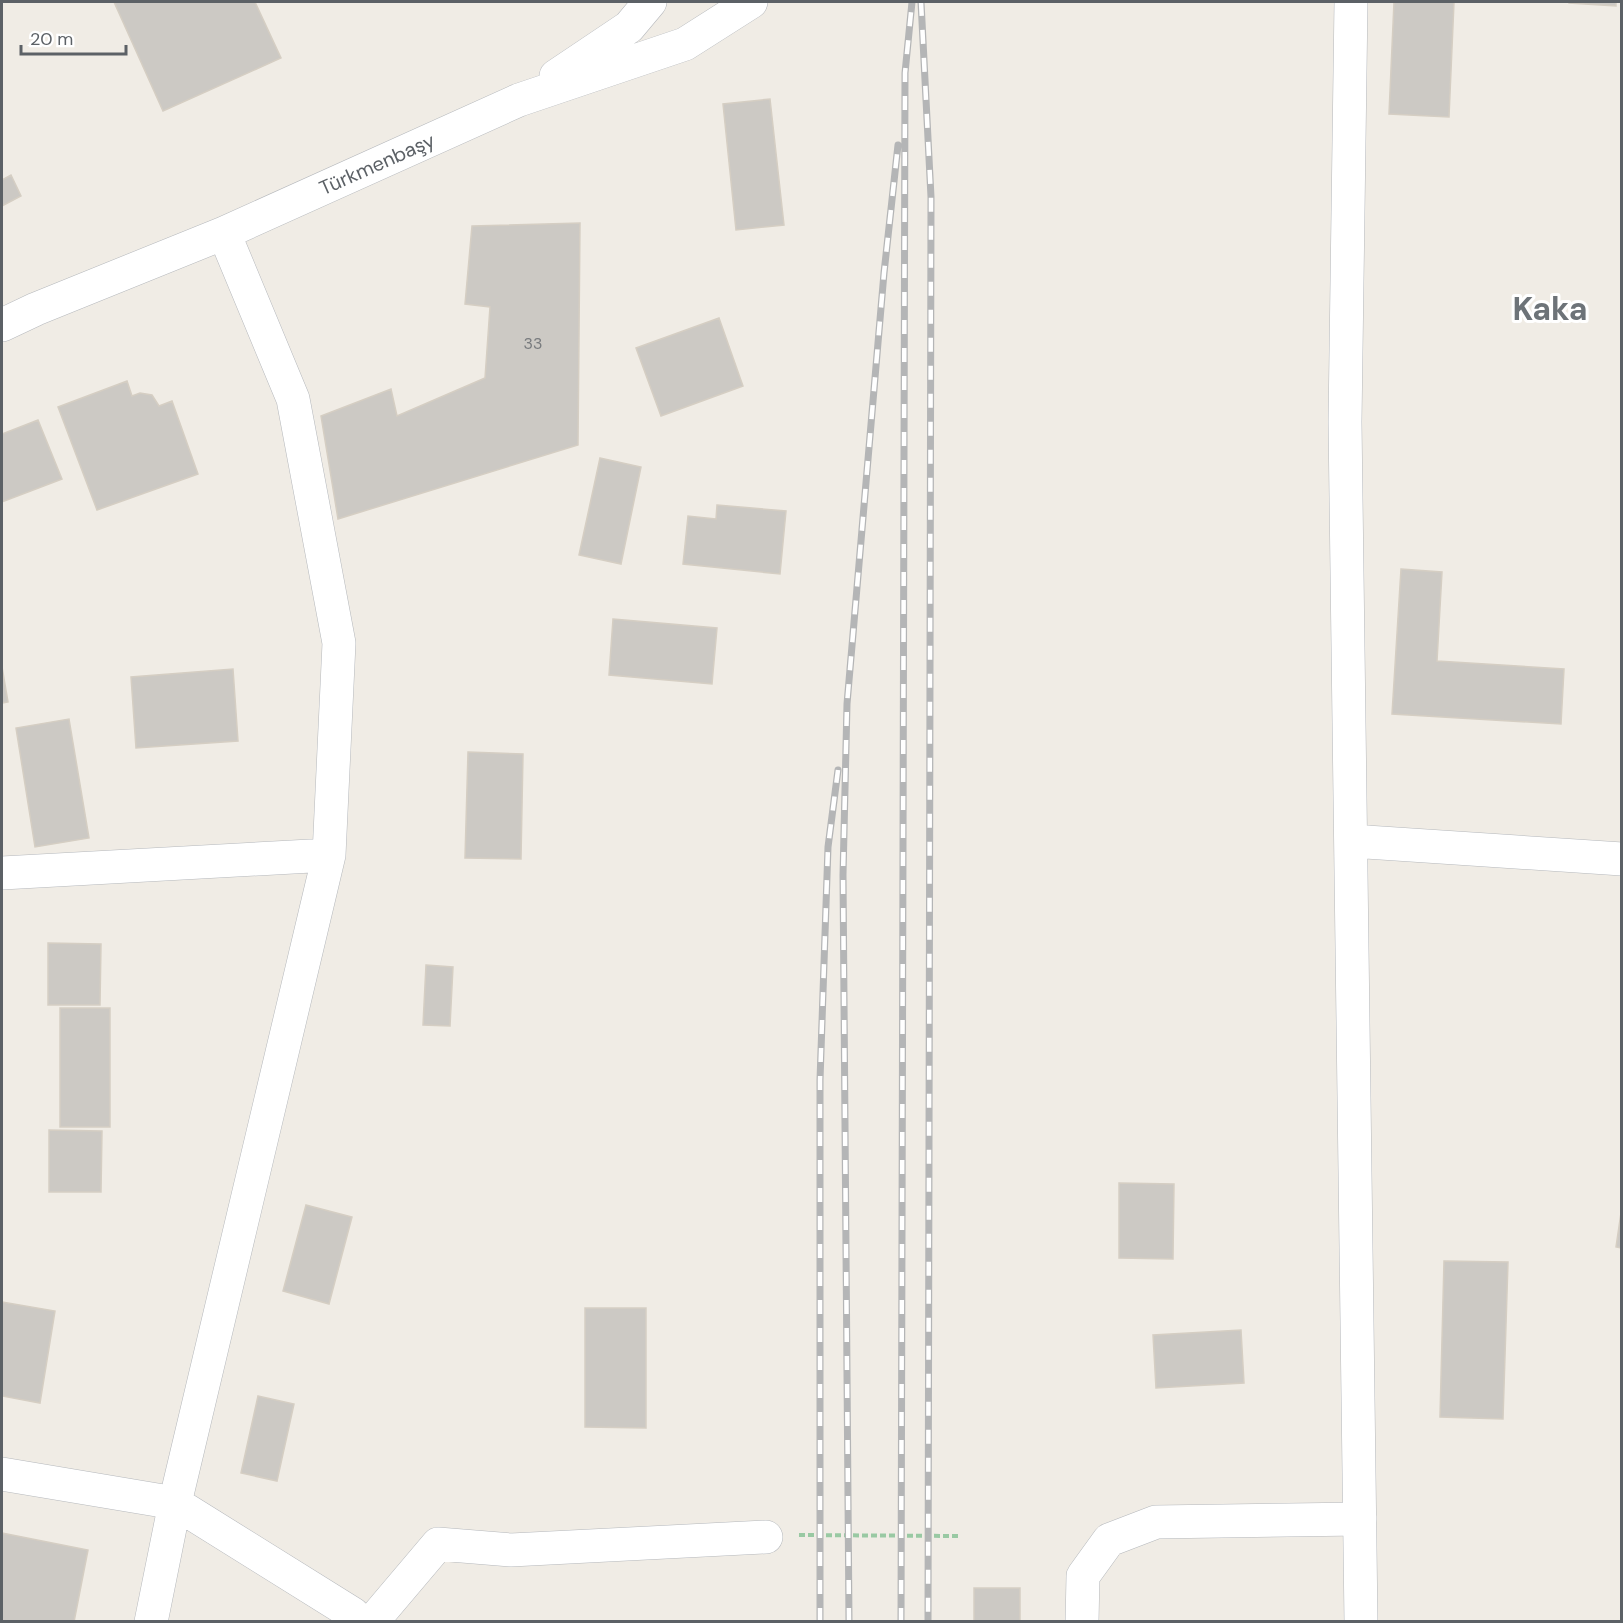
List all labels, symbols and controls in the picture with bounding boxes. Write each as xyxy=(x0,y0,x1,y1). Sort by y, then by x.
scale bar xyxy=(21,18,126,56)
text: 20 m xyxy=(30,27,73,51)
street label: Türkmenbaşy xyxy=(315,127,439,201)
district label: Kaka xyxy=(1512,288,1588,330)
house number: 33 xyxy=(524,333,542,354)

